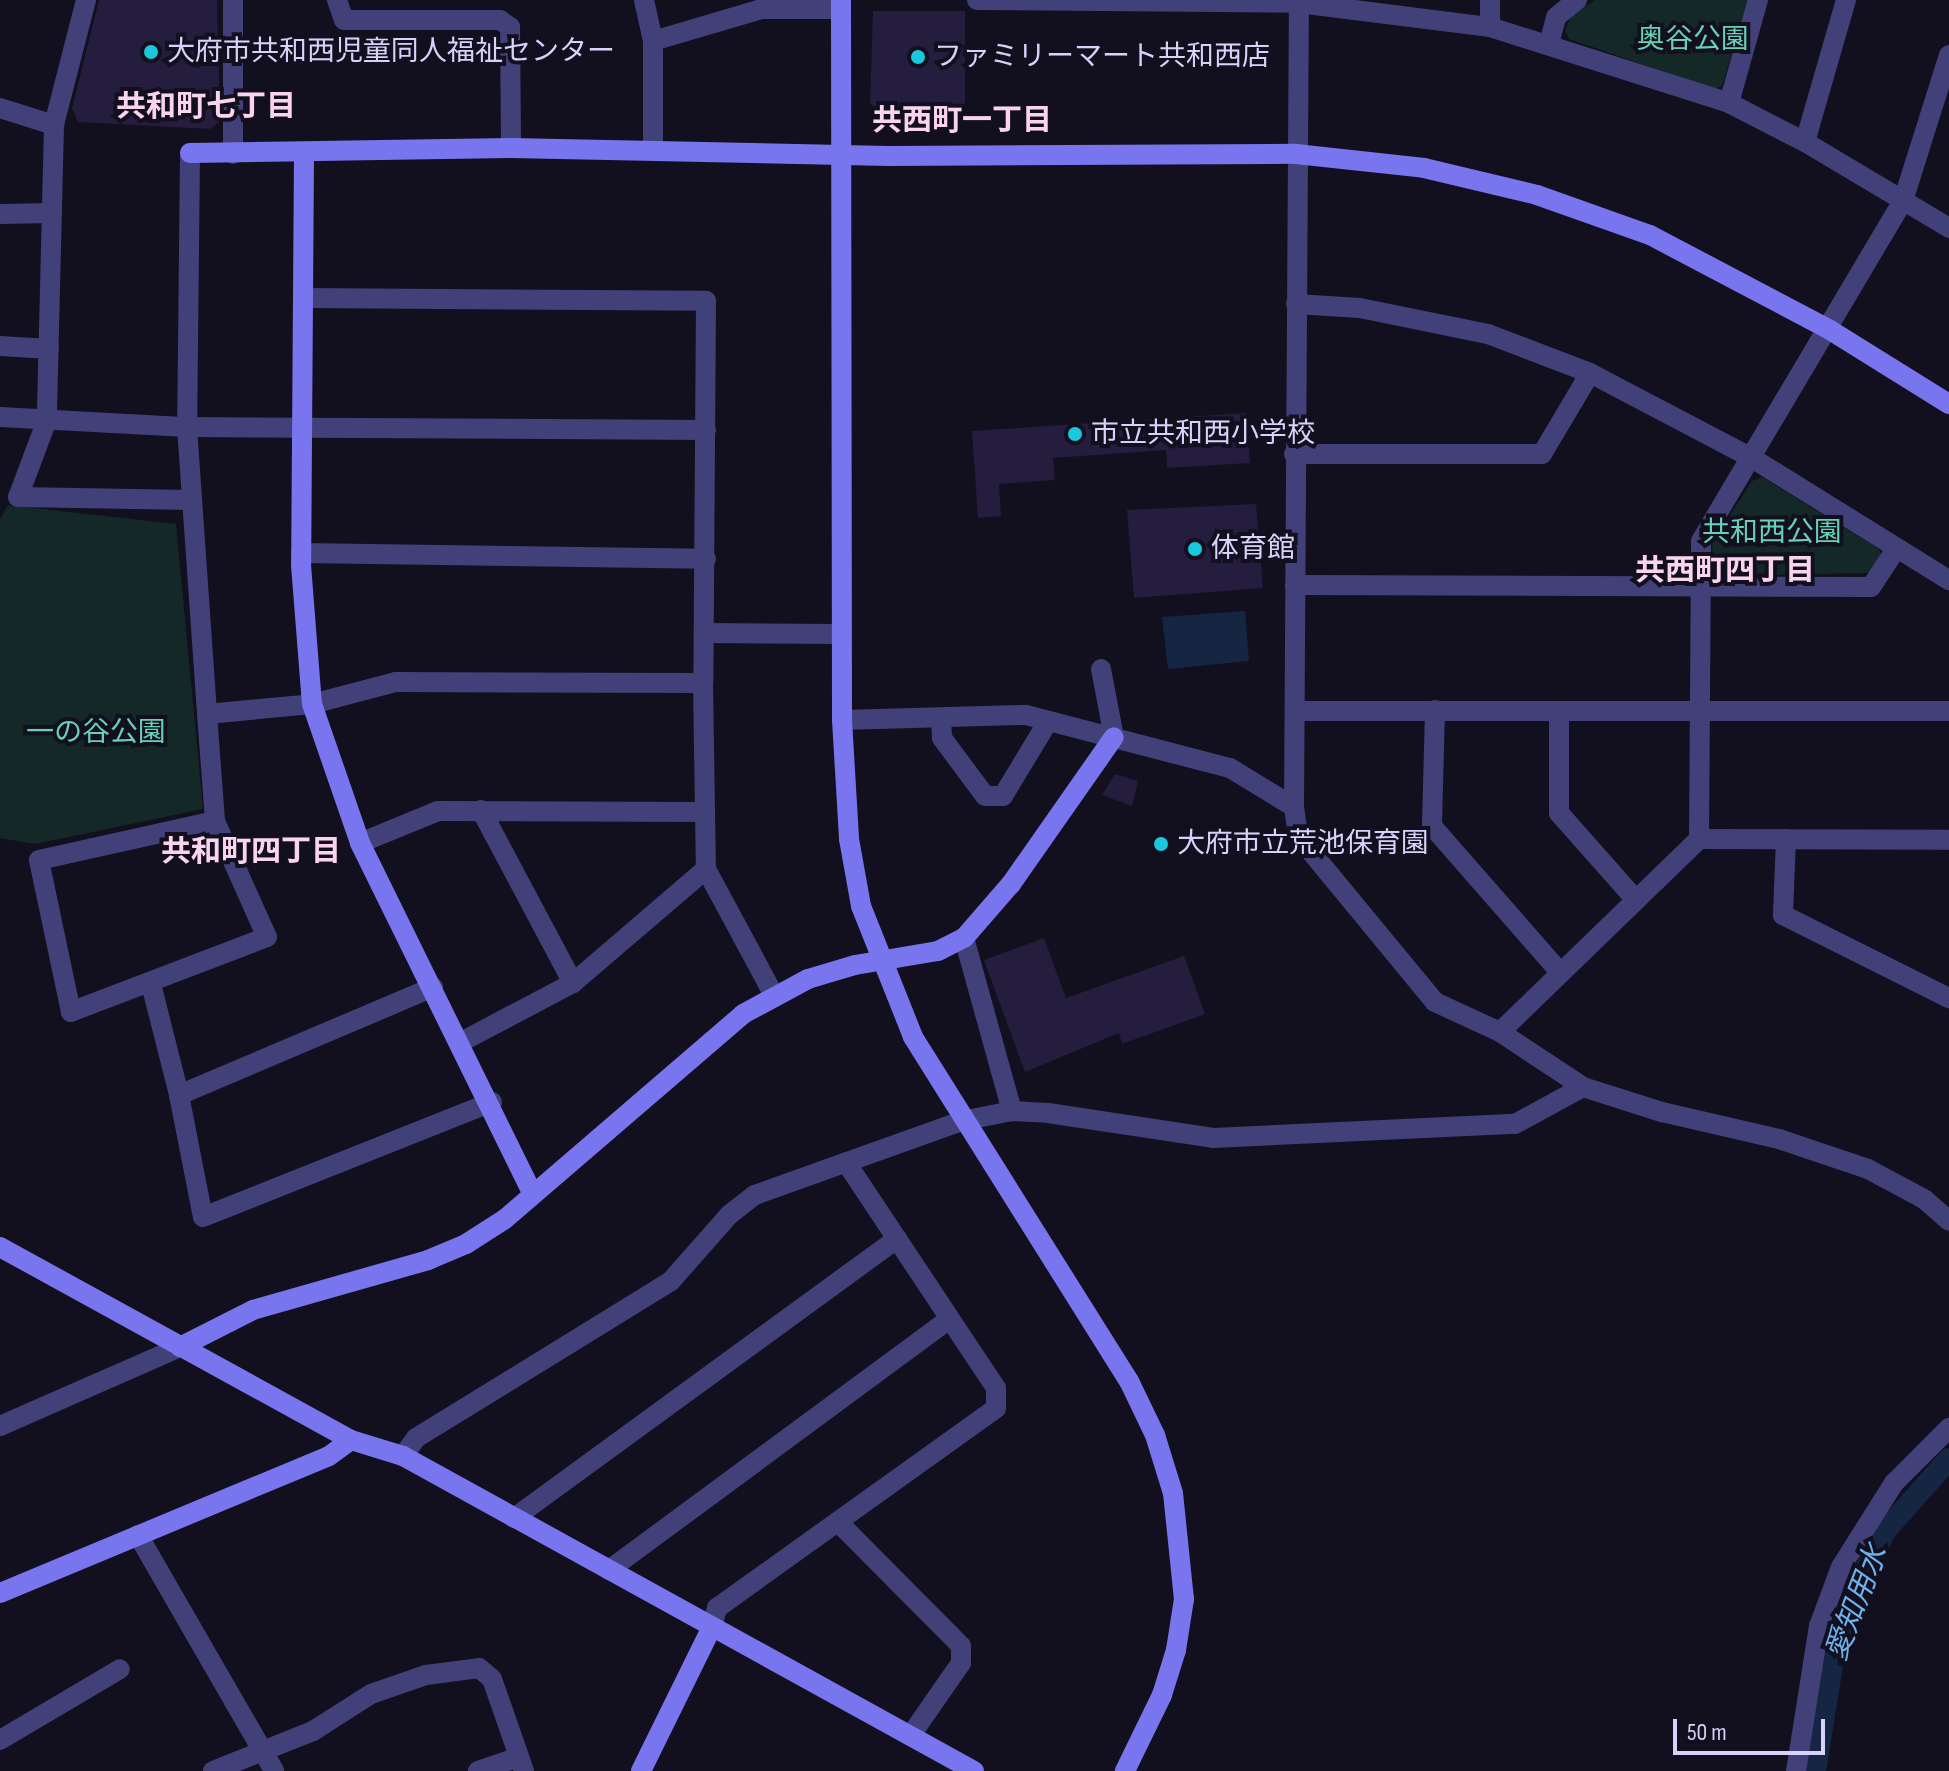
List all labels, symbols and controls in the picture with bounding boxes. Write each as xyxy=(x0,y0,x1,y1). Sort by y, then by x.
park label: 奥谷公園 xyxy=(1637,23,1749,57)
place label: 大府市共和西児童同人福祉センター xyxy=(167,35,615,69)
place label: ファミリーマート共和西店 xyxy=(934,40,1270,74)
marker: 大府市共和西児童同人福祉センター xyxy=(142,43,160,61)
marker: ファミリーマート共和西店 xyxy=(909,48,927,66)
district label: 共和町七丁目 xyxy=(116,89,296,125)
district label: 共西町一丁目 xyxy=(872,103,1052,139)
place label: 市立共和西小学校 xyxy=(1091,417,1315,451)
marker: 市立共和西小学校 xyxy=(1066,425,1084,443)
park label: 共和西公園 xyxy=(1702,516,1842,550)
place label: 体育館 xyxy=(1211,532,1295,566)
marker: 体育館 xyxy=(1186,540,1204,558)
district label: 共西町四丁目 xyxy=(1635,553,1815,589)
park label: 一の谷公園 xyxy=(26,716,166,750)
place label: 大府市立荒池保育園 xyxy=(1177,827,1429,861)
district label: 共和町四丁目 xyxy=(161,834,341,870)
marker: 大府市立荒池保育園 xyxy=(1152,835,1170,853)
water label: 愛知用水 xyxy=(1819,1541,1895,1665)
scale bar xyxy=(1677,1703,1829,1753)
text: 50 m xyxy=(1687,1718,1727,1747)

